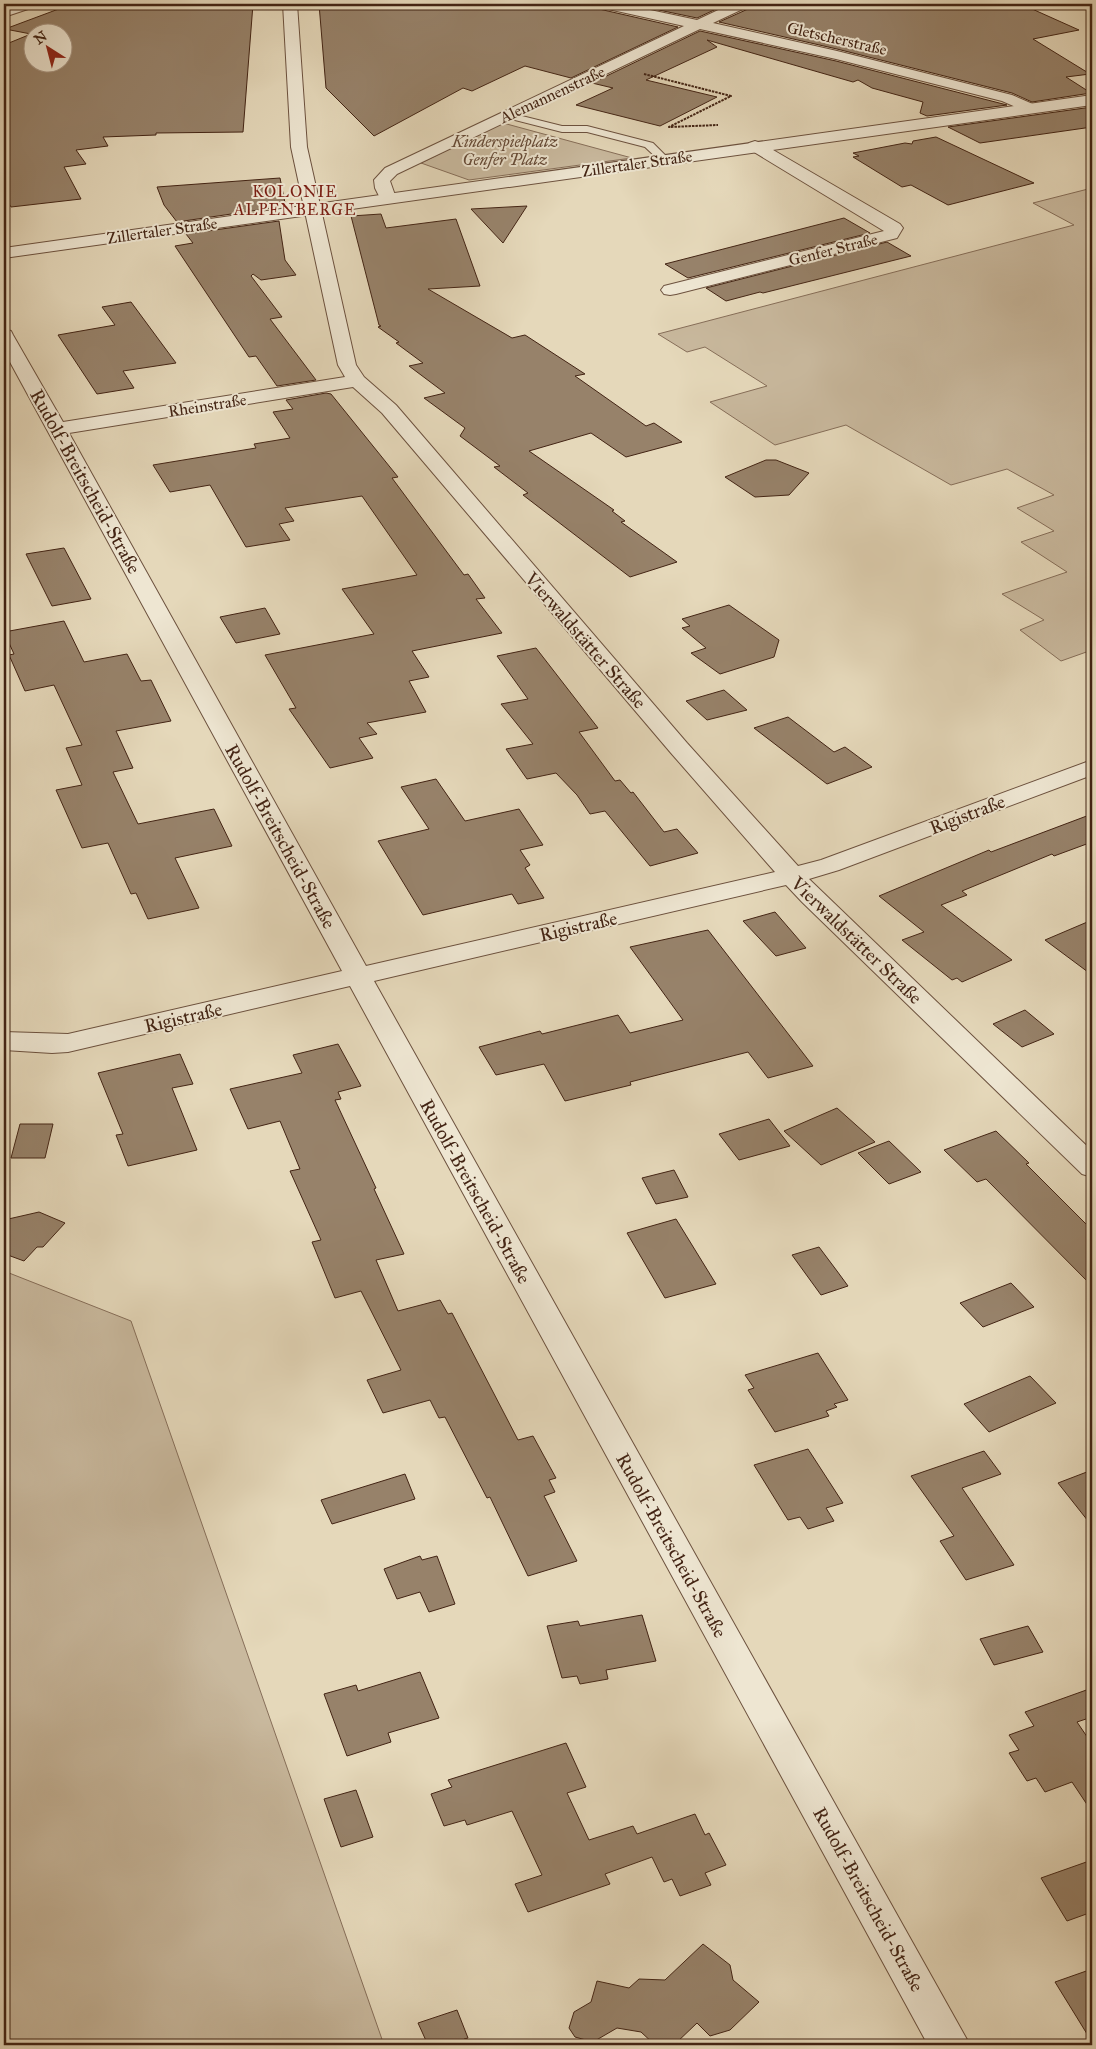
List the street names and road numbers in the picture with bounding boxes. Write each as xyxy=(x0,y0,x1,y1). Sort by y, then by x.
street label: Gletscherstraße xyxy=(785,18,889,59)
street label: Alemannenstraße xyxy=(496,62,608,128)
street label: Zillertaler Straße xyxy=(581,146,694,181)
street label: Zillertaler Straße xyxy=(106,213,219,248)
street label: Genfer Straße xyxy=(787,229,880,270)
street label: Rudolf-Breitscheid-Straße xyxy=(25,385,146,578)
street label: Rheinstraße xyxy=(167,390,248,421)
street label: Vierwaldstätter Straße xyxy=(519,567,651,713)
street label: Rudolf-Breitscheid-Straße xyxy=(220,740,341,933)
street label: Rigistraße xyxy=(926,790,1009,840)
street label: Vierwaldstätter Straße xyxy=(786,871,927,1009)
street label: Rigistraße xyxy=(537,906,620,948)
street label: Rigistraße xyxy=(142,997,225,1039)
street label: Rudolf-Breitscheid-Straße xyxy=(415,1095,536,1288)
street label: Rudolf-Breitscheid-Straße xyxy=(611,1449,732,1642)
street label: Rudolf-Breitscheid-Straße xyxy=(808,1803,929,1996)

